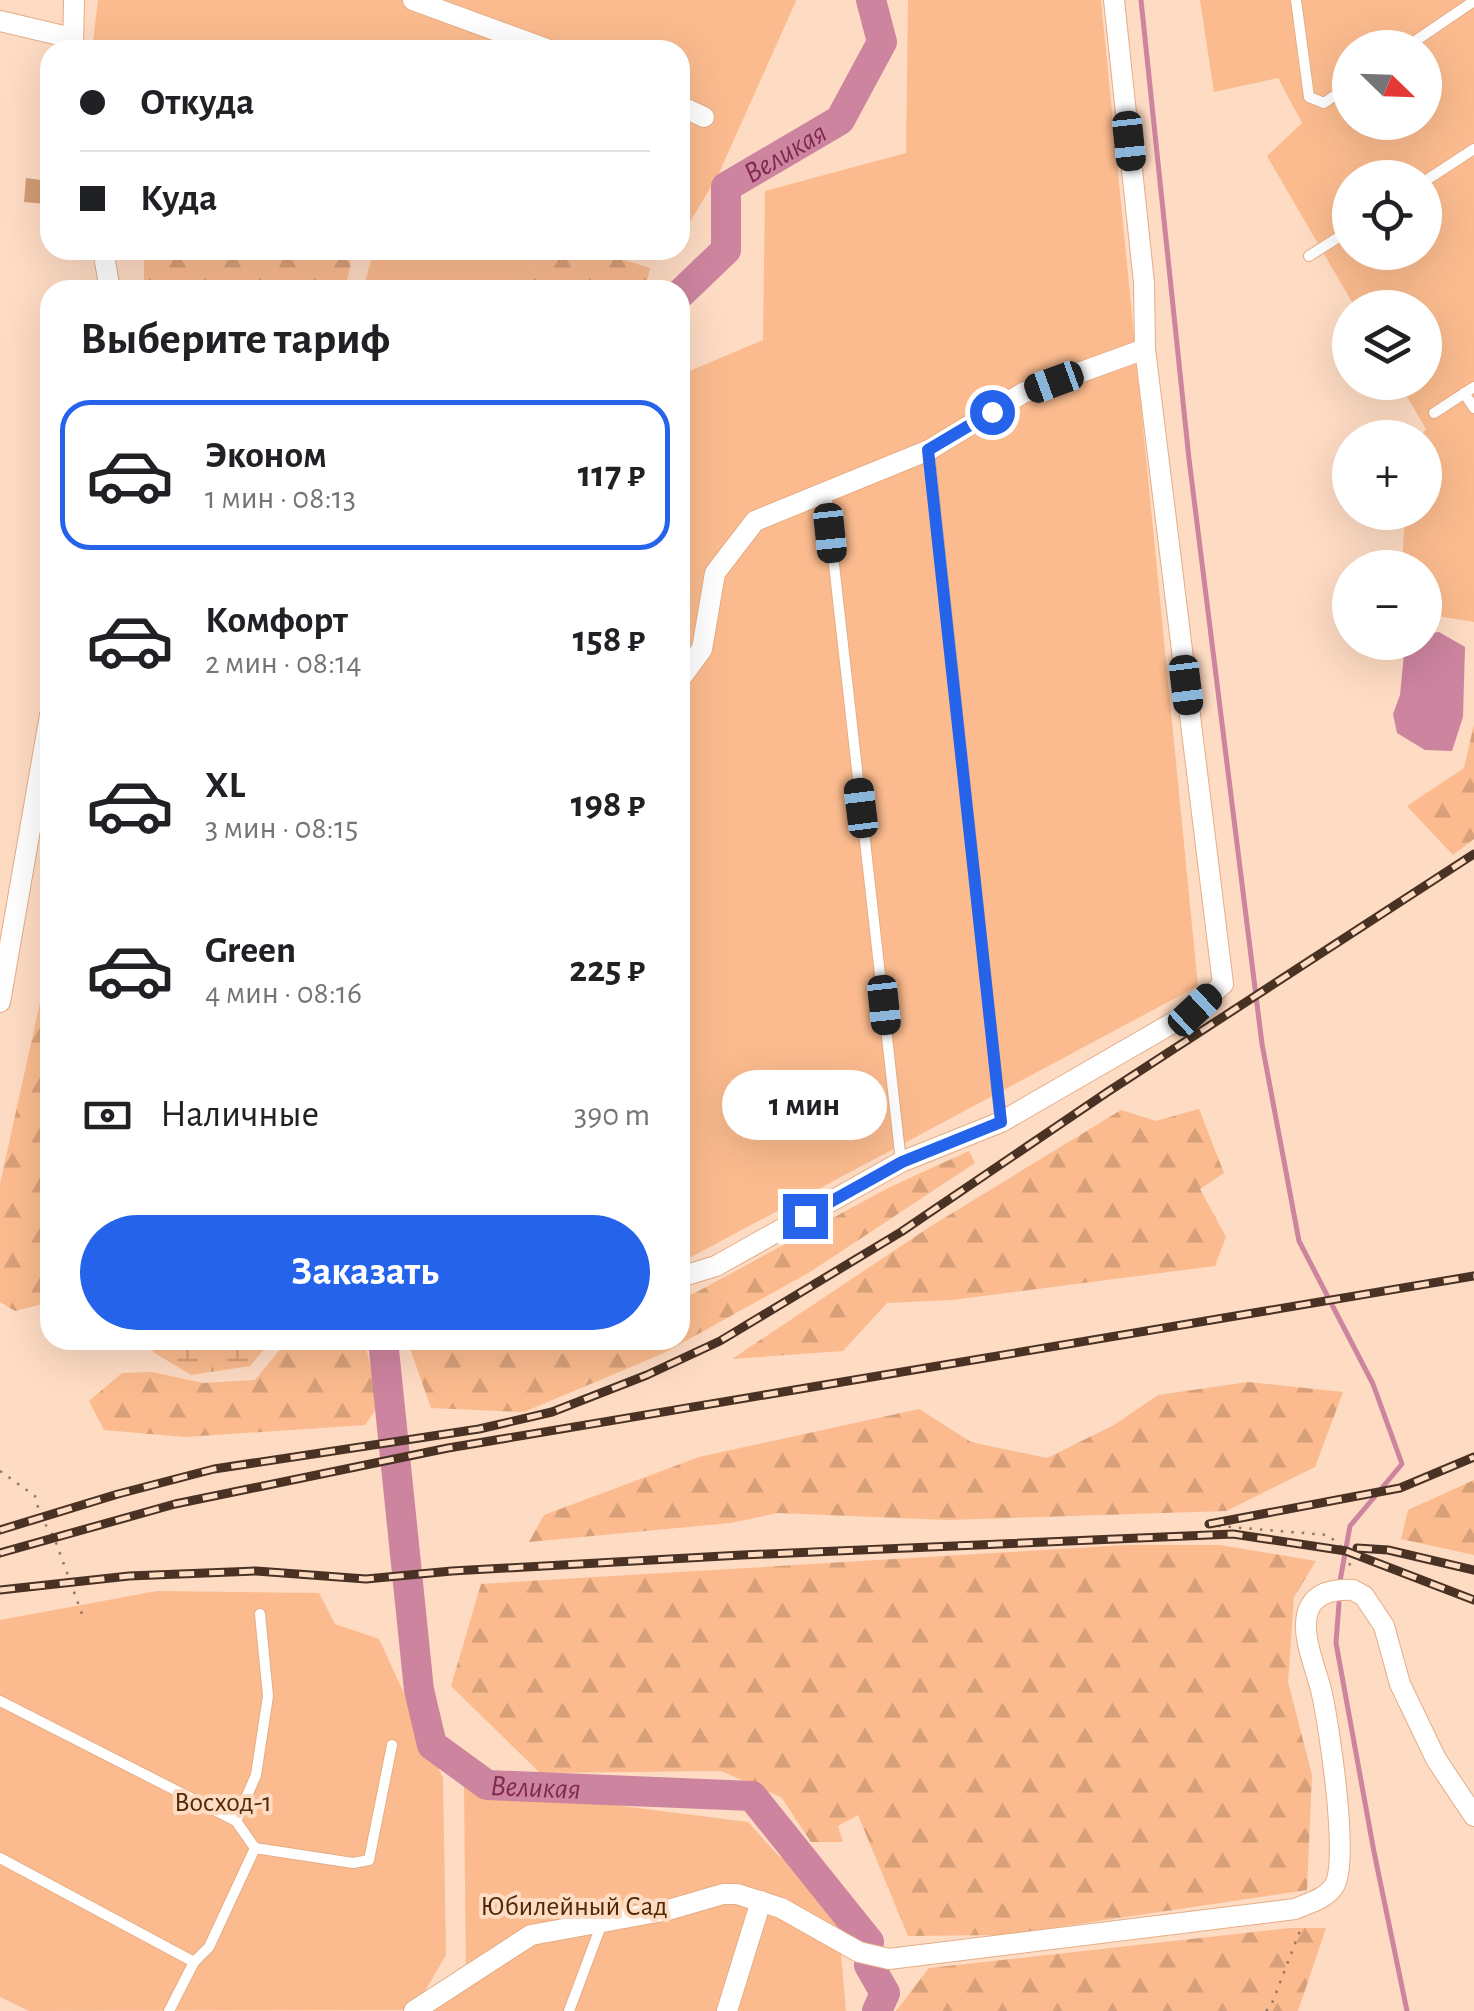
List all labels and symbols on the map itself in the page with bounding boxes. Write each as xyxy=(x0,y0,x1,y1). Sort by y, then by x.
north arrow xyxy=(1332,30,1442,140)
car xyxy=(1111,110,1147,172)
water label: Великая xyxy=(739,117,832,189)
car xyxy=(1021,358,1087,406)
route start xyxy=(970,390,1015,435)
car xyxy=(812,502,848,564)
car xyxy=(1167,653,1205,717)
car xyxy=(842,776,880,840)
car xyxy=(866,974,902,1036)
car xyxy=(1163,979,1227,1041)
callout: 1 мин xyxy=(722,1071,888,1141)
route end xyxy=(783,1194,828,1239)
water label: Великая xyxy=(490,1771,581,1805)
park label: Восход-1 xyxy=(174,1789,272,1817)
park label: Юбилейный Сад xyxy=(480,1893,668,1921)

